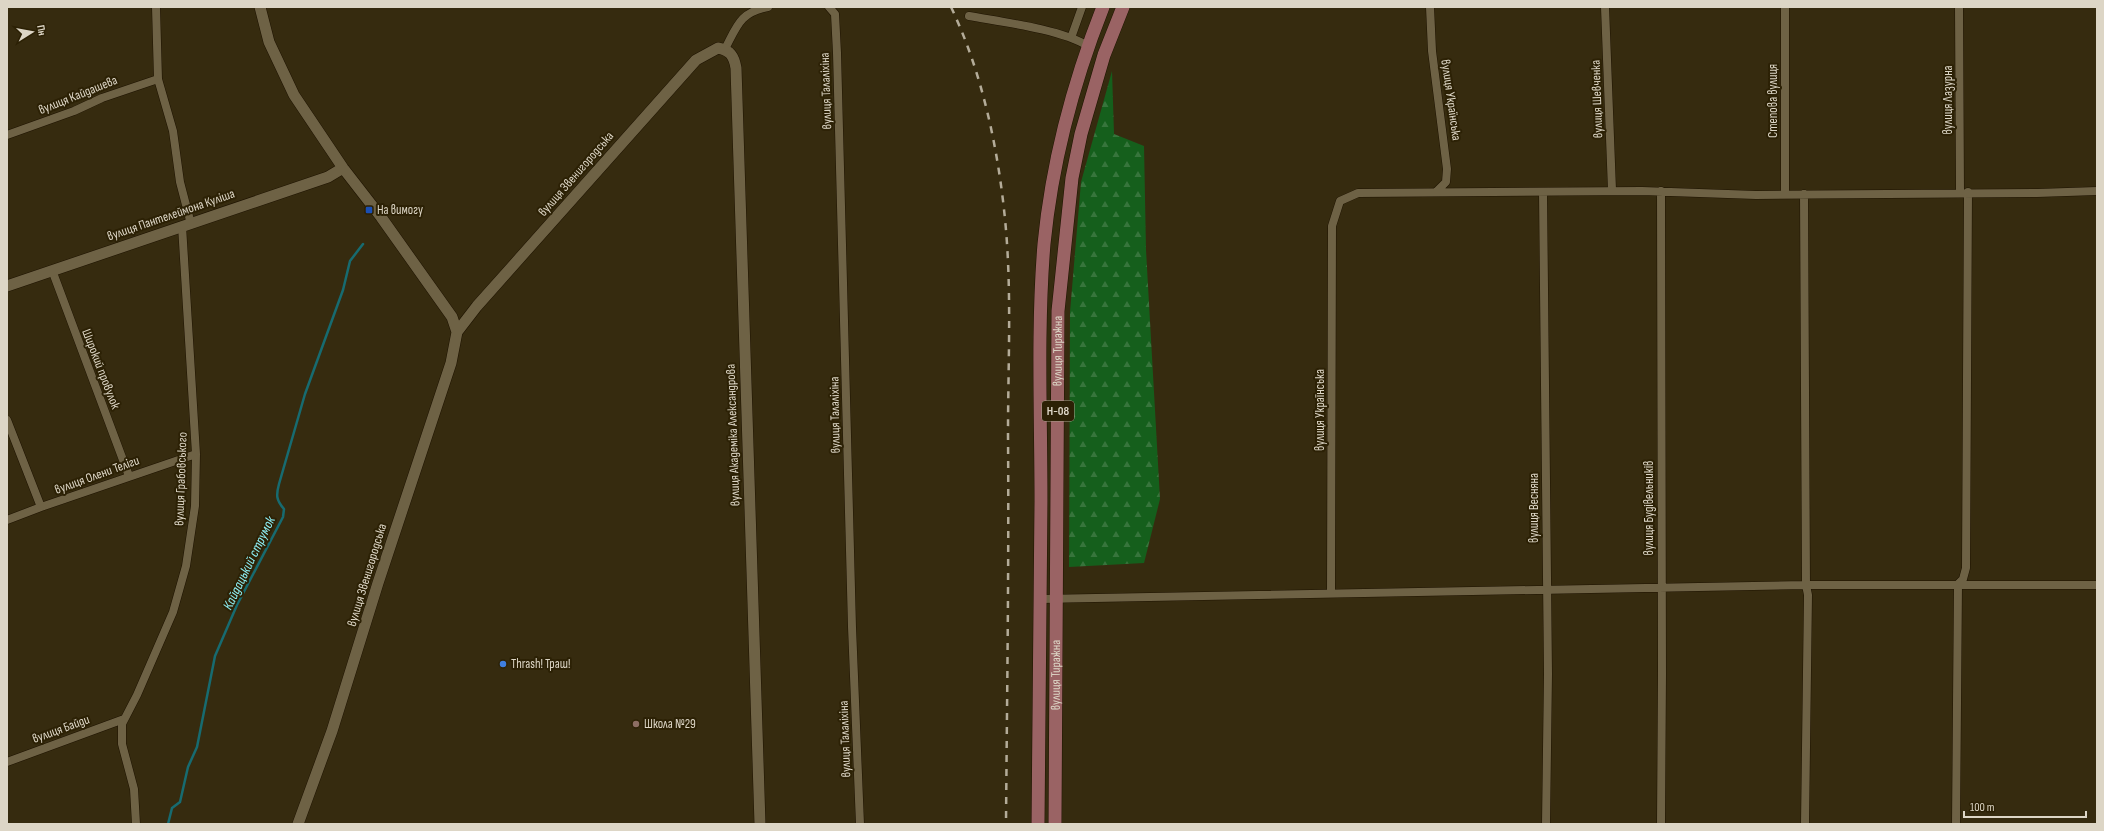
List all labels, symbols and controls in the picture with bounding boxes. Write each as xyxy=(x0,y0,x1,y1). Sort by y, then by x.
north arrow xyxy=(12,12,52,52)
text: Пн xyxy=(34,24,49,37)
street label: вулиця Талаліхіна xyxy=(817,52,835,130)
street label: вулиця Українська xyxy=(1437,58,1465,142)
street label: вулиця Шевченка xyxy=(1588,60,1606,138)
street label: Степова вулиця xyxy=(1765,64,1781,138)
street label: вулиця Лазурна xyxy=(1940,65,1956,135)
street label: вулиця Кайдашева xyxy=(36,72,120,118)
street label: вулиця Звенигородська xyxy=(535,128,617,220)
street label: вулиця Пантелеймона Куліша xyxy=(105,186,237,244)
place label: На вимогу xyxy=(377,202,423,218)
marker: На вимогу xyxy=(364,205,374,215)
street label: вулиця Тиражна xyxy=(1050,316,1066,386)
street label: Широкий провулок xyxy=(78,327,124,411)
street label: вулиця Академіка Александрова xyxy=(723,364,743,506)
street label: вулиця Українська xyxy=(1312,369,1328,451)
street label: вулиця Талаліхіна xyxy=(826,376,844,454)
road number: Н-08 xyxy=(1042,401,1074,421)
street label: вулиця Грабовського xyxy=(171,432,191,526)
street label: вулиця Олени Теліги xyxy=(52,452,142,498)
street label: вулиця Будівельників xyxy=(1641,460,1657,556)
street label: вулиця Весняна xyxy=(1526,473,1542,543)
water label: Кайдацький струмок xyxy=(219,513,279,612)
street label: вулиця Звенигородська xyxy=(344,522,390,628)
street label: вулиця Тиражна xyxy=(1048,640,1064,710)
place label: Thrash! Траш! xyxy=(511,656,570,672)
marker: Thrash! Траш! xyxy=(498,659,508,669)
street label: вулиця Талаліхіна xyxy=(836,700,854,778)
street label: вулиця Байди xyxy=(30,711,92,747)
place label: Школа №29 xyxy=(644,716,696,732)
marker: Школа №29 xyxy=(631,719,641,729)
scale bar xyxy=(1964,793,2086,819)
text: 100 m xyxy=(1970,800,1995,815)

